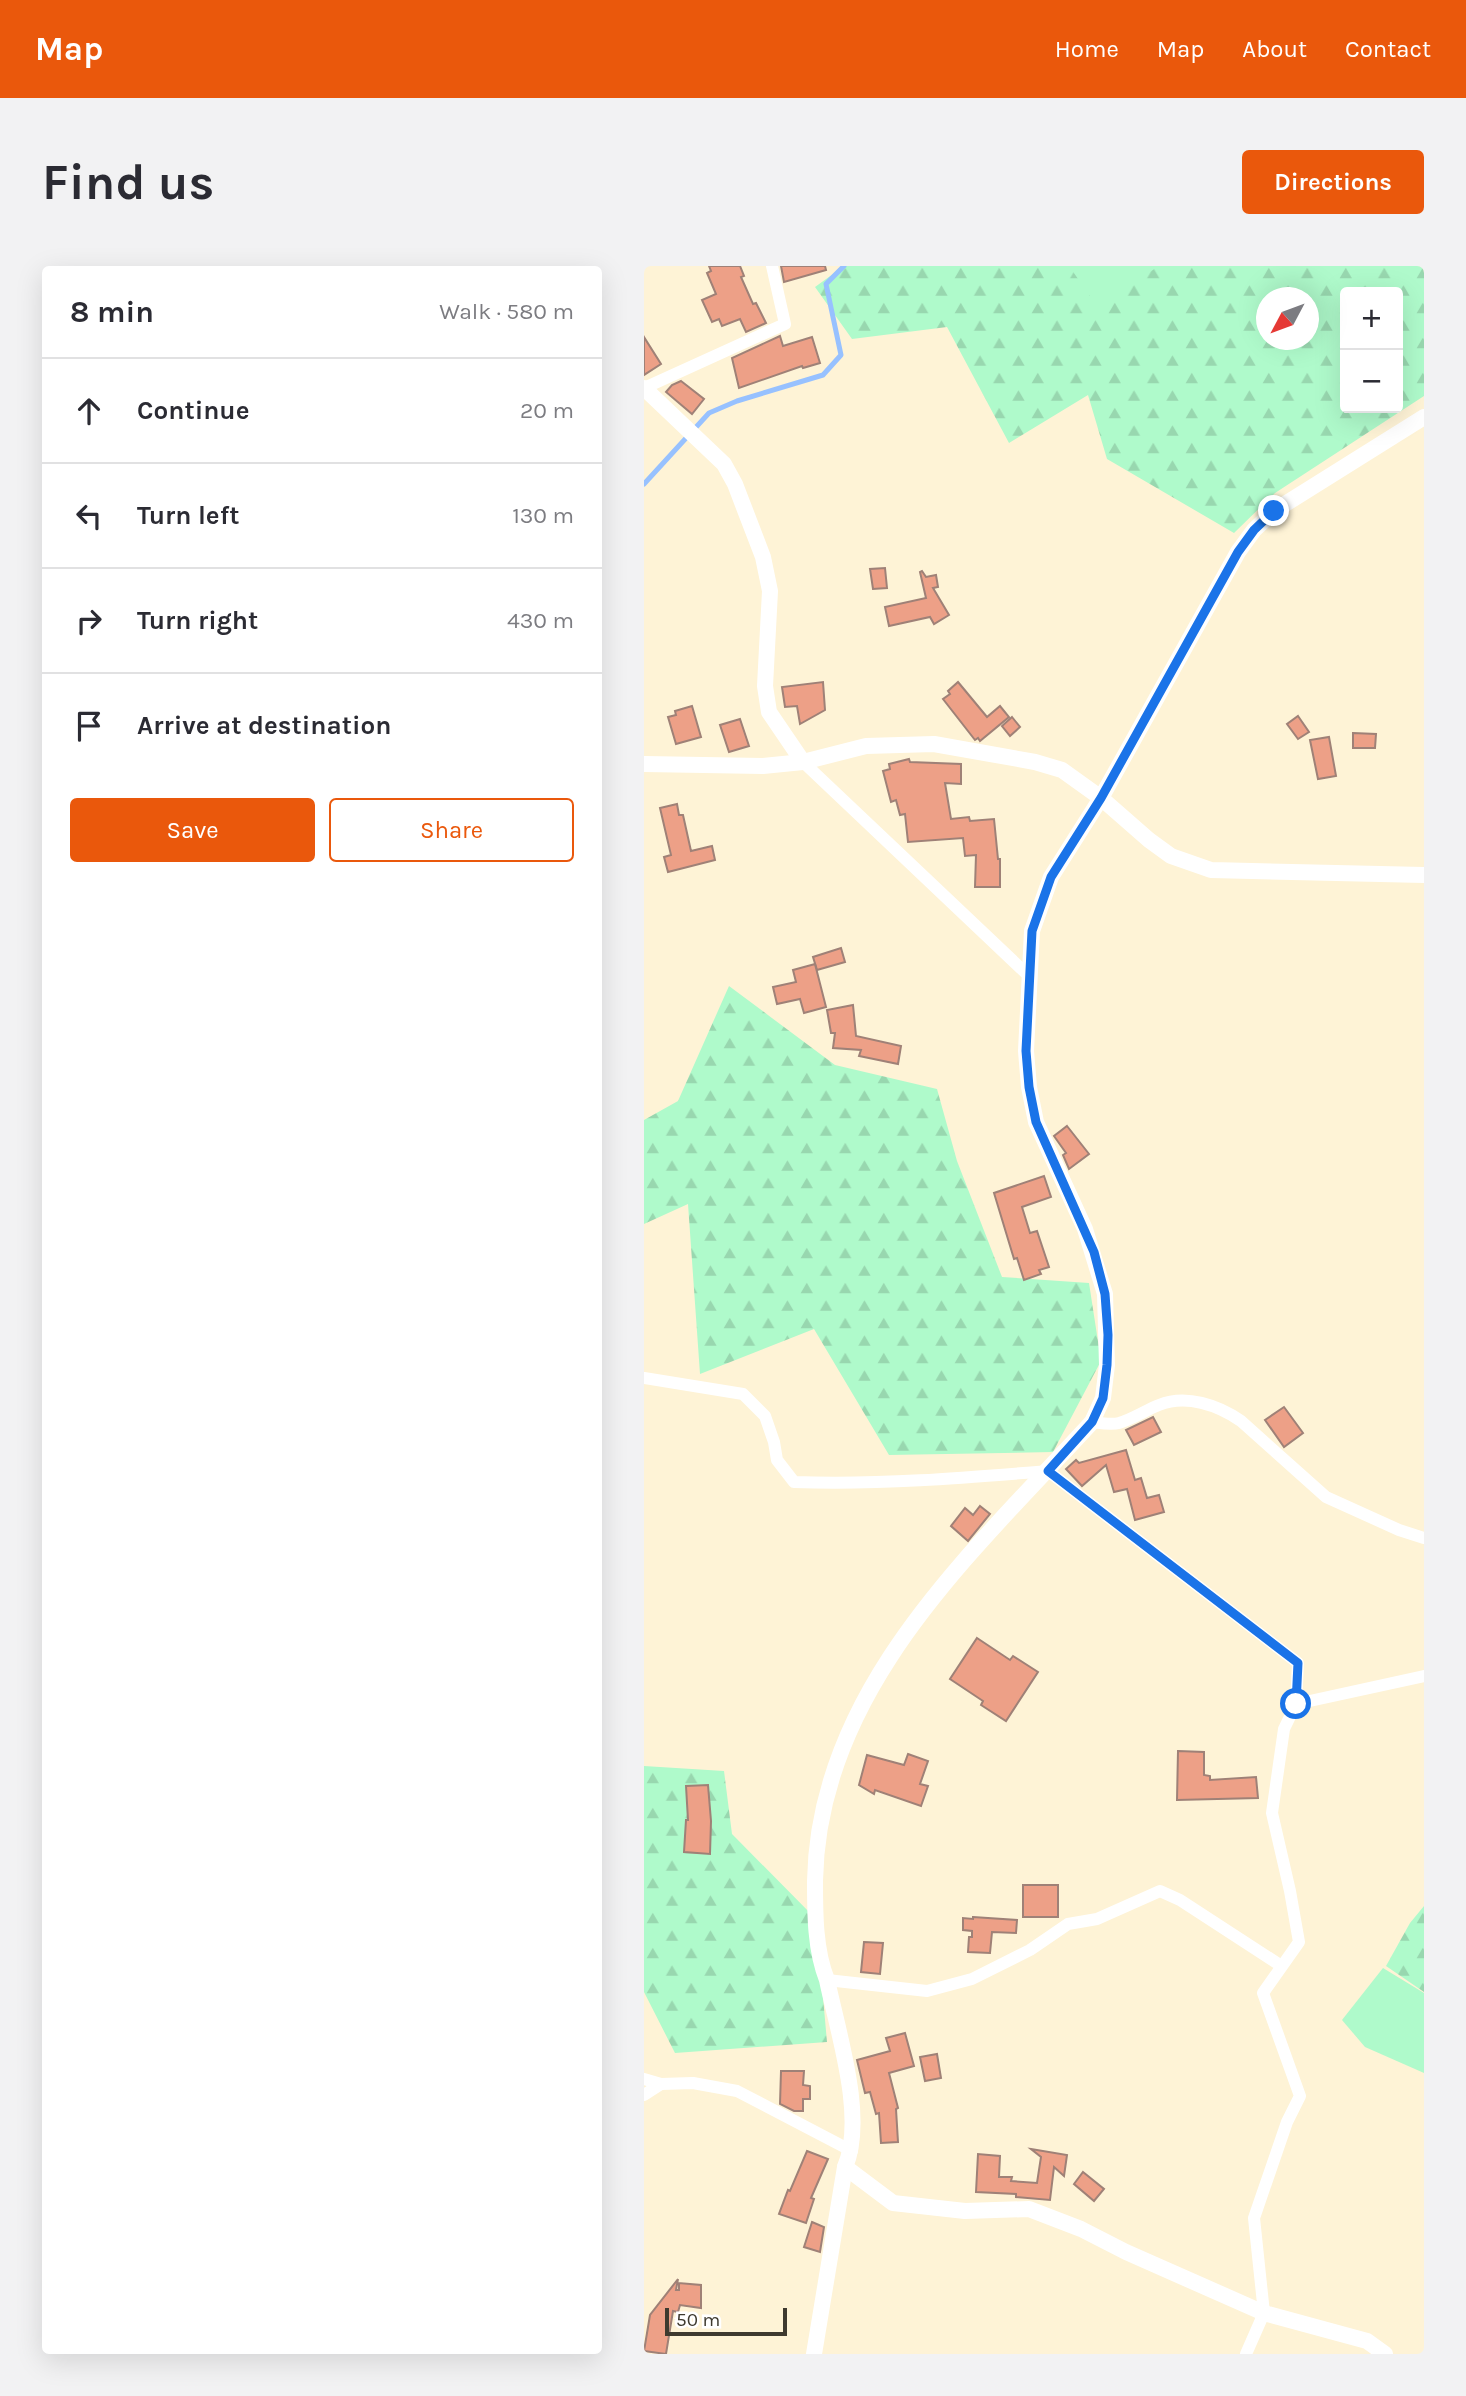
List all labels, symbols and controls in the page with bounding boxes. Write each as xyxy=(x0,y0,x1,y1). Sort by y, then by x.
text: Map xyxy=(35,30,103,68)
text: Home xyxy=(1055,35,1119,63)
text: Map xyxy=(1157,35,1204,63)
text: About xyxy=(1242,35,1307,63)
text: Contact xyxy=(1345,35,1431,63)
button: Directions xyxy=(1242,150,1424,214)
text: Find us xyxy=(42,154,214,211)
north arrow xyxy=(1256,287,1319,350)
map controls xyxy=(1340,287,1403,413)
button: + xyxy=(1340,287,1403,350)
text: 8 min xyxy=(70,294,154,330)
text: Walk · 580 m xyxy=(439,298,574,325)
button: − xyxy=(1340,350,1403,413)
icon: ahead xyxy=(70,392,108,430)
text: Continue xyxy=(137,395,249,426)
text: 20 m xyxy=(520,397,574,424)
route end xyxy=(1258,495,1289,526)
icon: left xyxy=(70,497,108,535)
text: Turn left xyxy=(137,500,239,531)
text: 130 m xyxy=(512,502,574,529)
icon: right xyxy=(70,602,108,640)
text: Turn right xyxy=(137,605,258,636)
text: 430 m xyxy=(507,607,574,634)
icon: arrive xyxy=(70,707,108,745)
text: Arrive at destination xyxy=(137,710,391,741)
button: Save xyxy=(70,798,315,862)
button: Share xyxy=(329,798,574,862)
route start xyxy=(1280,1688,1311,1719)
scale bar xyxy=(665,2305,788,2337)
text: 50 m xyxy=(676,2309,720,2331)

